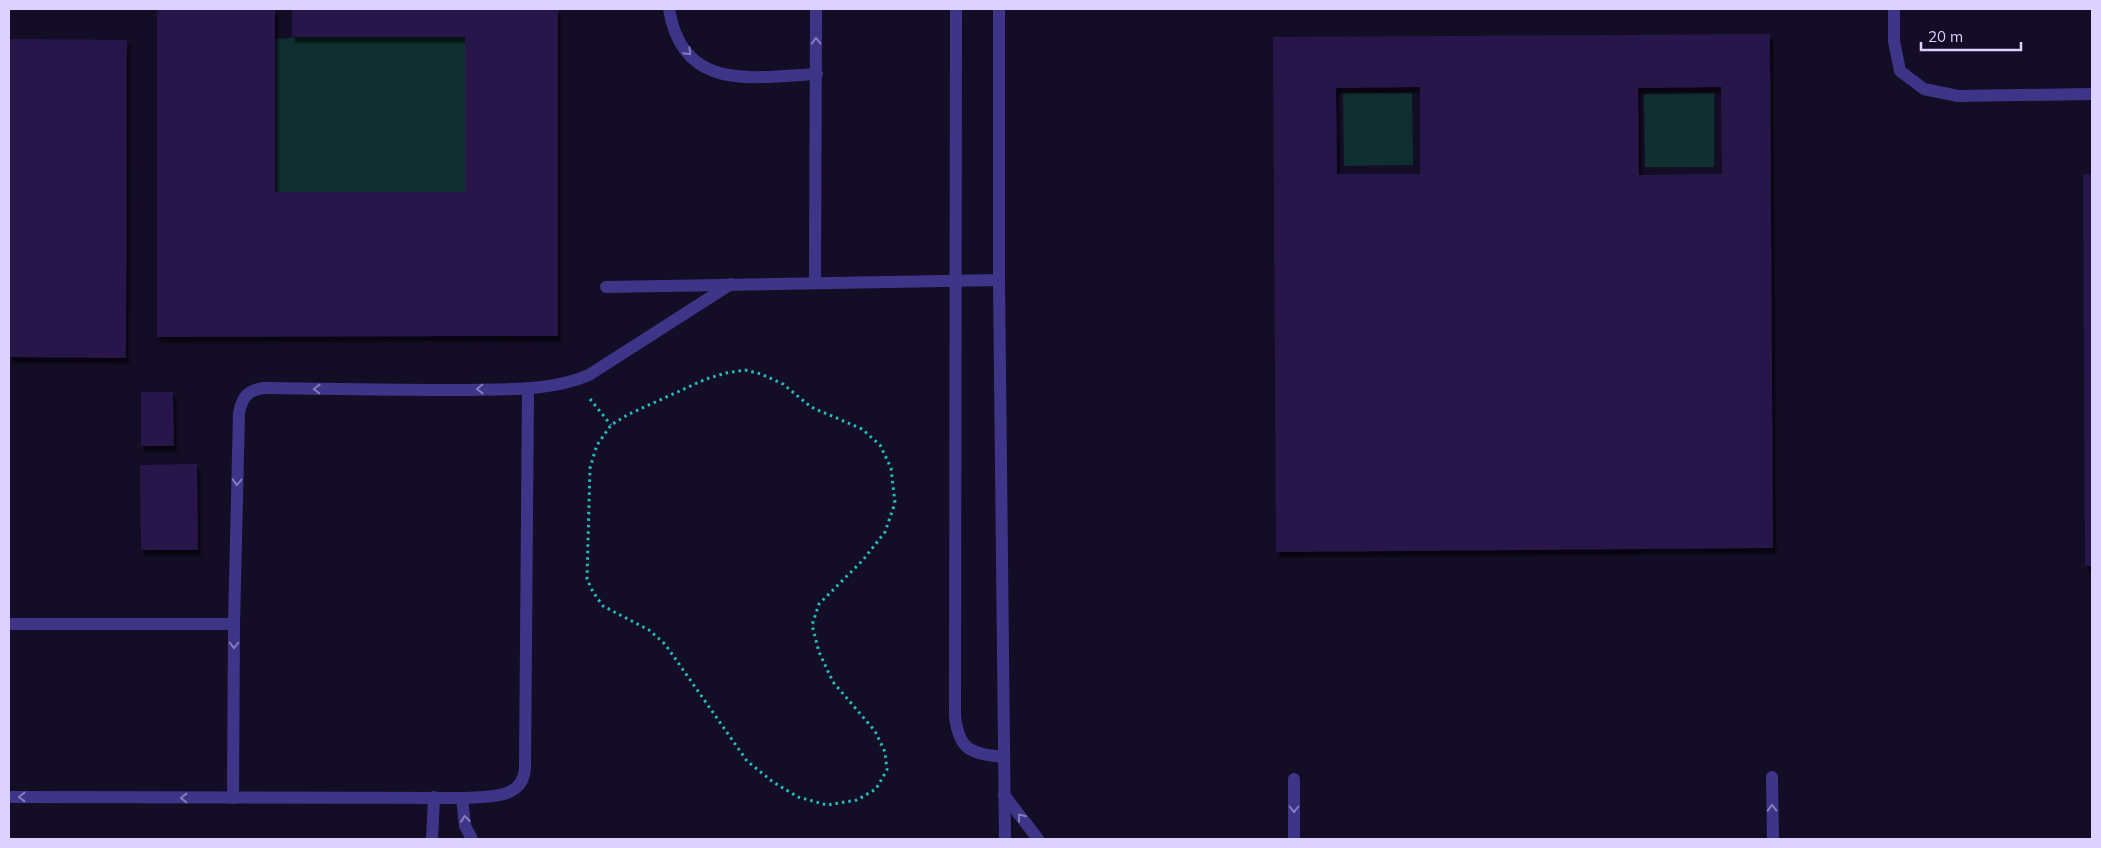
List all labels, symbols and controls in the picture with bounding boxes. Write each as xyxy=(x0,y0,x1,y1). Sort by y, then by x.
scale bar xyxy=(1921,20,2021,52)
text: 20 m xyxy=(1928,27,1963,46)
one-way arrow xyxy=(811,37,822,45)
one-way arrow xyxy=(682,47,691,56)
one-way arrow xyxy=(313,384,320,394)
one-way arrow xyxy=(475,384,483,395)
one-way arrow xyxy=(232,479,243,487)
one-way arrow xyxy=(229,642,239,649)
one-way arrow xyxy=(17,792,25,802)
one-way arrow xyxy=(180,793,188,803)
one-way arrow xyxy=(1767,804,1777,812)
one-way arrow xyxy=(1289,806,1299,814)
one-way arrow xyxy=(1018,813,1027,823)
one-way arrow xyxy=(460,815,471,823)

